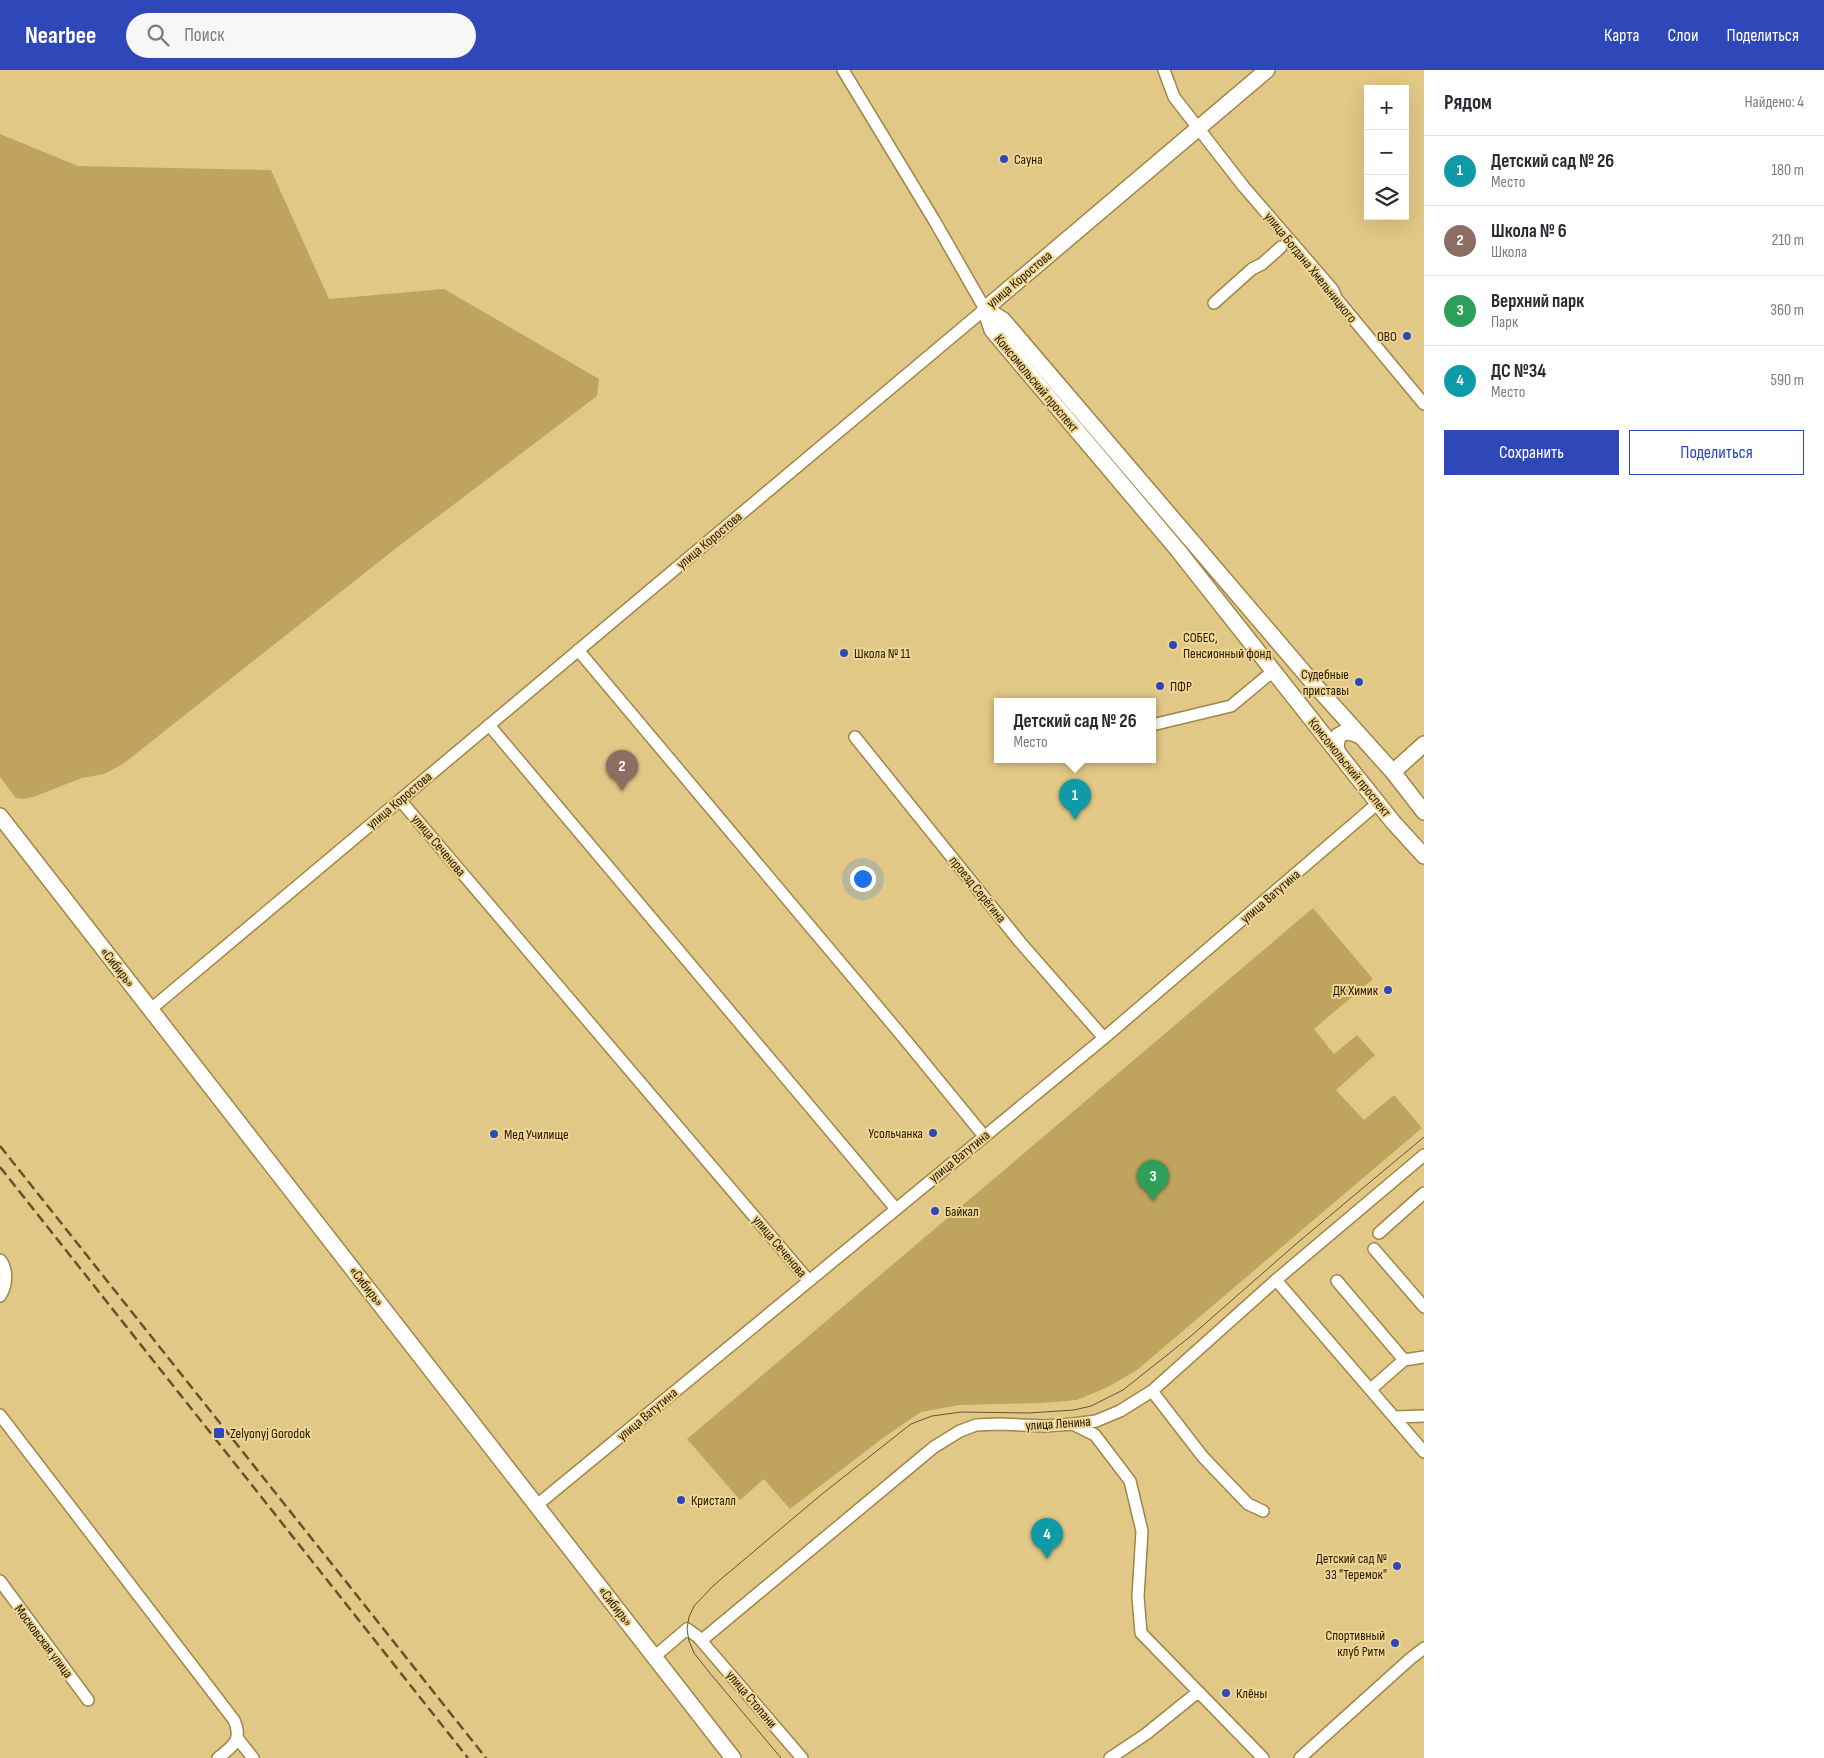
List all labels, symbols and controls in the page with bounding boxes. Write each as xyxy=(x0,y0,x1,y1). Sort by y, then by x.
search box xyxy=(126,13,476,58)
text: Nearbee xyxy=(25,21,96,50)
icon: search xyxy=(144,21,172,49)
text: Поиск xyxy=(184,24,224,47)
text: Карта xyxy=(1604,25,1640,46)
text: Слои xyxy=(1668,25,1699,46)
text: Поделиться xyxy=(1727,25,1799,46)
map controls xyxy=(1364,85,1409,220)
button: + xyxy=(1364,85,1409,130)
text: Рядом xyxy=(1444,90,1492,115)
text: Найдено: 4 xyxy=(1744,93,1804,112)
button: − xyxy=(1364,130,1409,175)
text: Детский сад № 26 xyxy=(1491,150,1614,173)
place label: Сауна xyxy=(1014,151,1043,168)
marker: Сауна xyxy=(998,153,1010,165)
text: 1 xyxy=(1457,161,1463,180)
text: 180 m xyxy=(1771,161,1804,180)
text: Место xyxy=(1491,173,1525,192)
button: layers xyxy=(1364,175,1409,220)
street label: улица Богдана Хмельницкого xyxy=(1261,208,1361,326)
text: Школа № 6 xyxy=(1491,220,1567,243)
text: 2 xyxy=(1456,231,1464,250)
text: 210 m xyxy=(1772,231,1804,250)
text: Школа xyxy=(1491,243,1527,262)
street label: улица Коростова xyxy=(983,247,1056,312)
text: Верхний парк xyxy=(1491,290,1584,313)
text: 3 xyxy=(1456,301,1464,320)
text: 360 m xyxy=(1770,301,1804,320)
text: Парк xyxy=(1491,313,1518,332)
place label: ОВО xyxy=(1377,328,1397,345)
marker: ОВО xyxy=(1401,330,1413,342)
street label: Комсомольский проспект xyxy=(991,331,1083,436)
text: ДС №34 xyxy=(1491,360,1546,383)
text: 4 xyxy=(1456,371,1464,390)
text: 590 m xyxy=(1771,371,1804,390)
text: Место xyxy=(1491,383,1525,402)
button: Сохранить xyxy=(1444,430,1619,475)
button: Поделиться xyxy=(1629,430,1804,475)
street label: улица Коростова xyxy=(673,508,746,573)
place label: СОБЕС, Пенсионный фонд xyxy=(1183,629,1271,662)
marker: СОБЕС, Пенсионный фонд xyxy=(1167,639,1179,651)
place label: Школа № 11 xyxy=(854,645,910,662)
marker: Школа № 11 xyxy=(838,647,850,659)
place label: Судебные приставы xyxy=(1301,666,1349,699)
marker: Судебные приставы xyxy=(1353,676,1365,688)
place label: ПФР xyxy=(1170,678,1192,695)
marker: ПФР xyxy=(1154,680,1166,692)
popup xyxy=(994,698,1156,763)
text: Детский сад № 26 xyxy=(1013,710,1137,733)
street label: Комсомольский проспект xyxy=(1304,714,1395,821)
text: Место xyxy=(1013,733,1048,752)
pin: 2 xyxy=(606,750,638,791)
street label: улица Коростова xyxy=(363,768,436,833)
pin: 1 xyxy=(1059,779,1091,820)
street label: улица Сеченова xyxy=(408,811,470,880)
street label: проезд Серёгина xyxy=(946,852,1010,926)
your location xyxy=(850,866,876,892)
street label: улица Ватутина xyxy=(1237,866,1304,927)
street label: «Сибирь» xyxy=(97,944,139,991)
place label: ДК Химик xyxy=(1333,982,1379,999)
marker: ДК Химик xyxy=(1382,984,1394,996)
place label: Усольчанка xyxy=(868,1125,923,1142)
place label: Мед Училище xyxy=(504,1126,569,1143)
street label: улица Ватутина xyxy=(925,1127,993,1186)
marker: Усольчанка xyxy=(927,1127,939,1139)
marker: Мед Училище xyxy=(488,1128,500,1140)
pin: 3 xyxy=(1137,1160,1169,1201)
place label: Байкал xyxy=(945,1203,979,1220)
marker: Байкал xyxy=(929,1205,941,1217)
street label: улица Сеченова xyxy=(749,1212,811,1281)
street label: «Сибирь» xyxy=(346,1263,388,1310)
street label: улица Ватутина xyxy=(614,1384,681,1445)
street label: улица Ленина xyxy=(1025,1413,1091,1434)
place label: Zelyonyj Gorodok xyxy=(230,1425,311,1442)
marker: Zelyonyj Gorodok xyxy=(212,1426,226,1440)
place label: Кристалл xyxy=(691,1492,736,1509)
marker: Кристалл xyxy=(675,1494,687,1506)
pin: 4 xyxy=(1031,1518,1063,1559)
place label: Детский сад № 33 "Теремок" xyxy=(1316,1550,1387,1583)
marker: Детский сад № 33 "Теремок" xyxy=(1391,1560,1403,1572)
street label: «Сибирь» xyxy=(595,1583,637,1630)
street label: Московская улица xyxy=(10,1601,77,1681)
place label: Спортивный клуб Ритм xyxy=(1325,1627,1385,1660)
marker: Спортивный клуб Ритм xyxy=(1389,1637,1401,1649)
street label: улица Стопани xyxy=(723,1667,781,1732)
place label: Клёны xyxy=(1236,1685,1267,1702)
marker: Клёны xyxy=(1220,1687,1232,1699)

